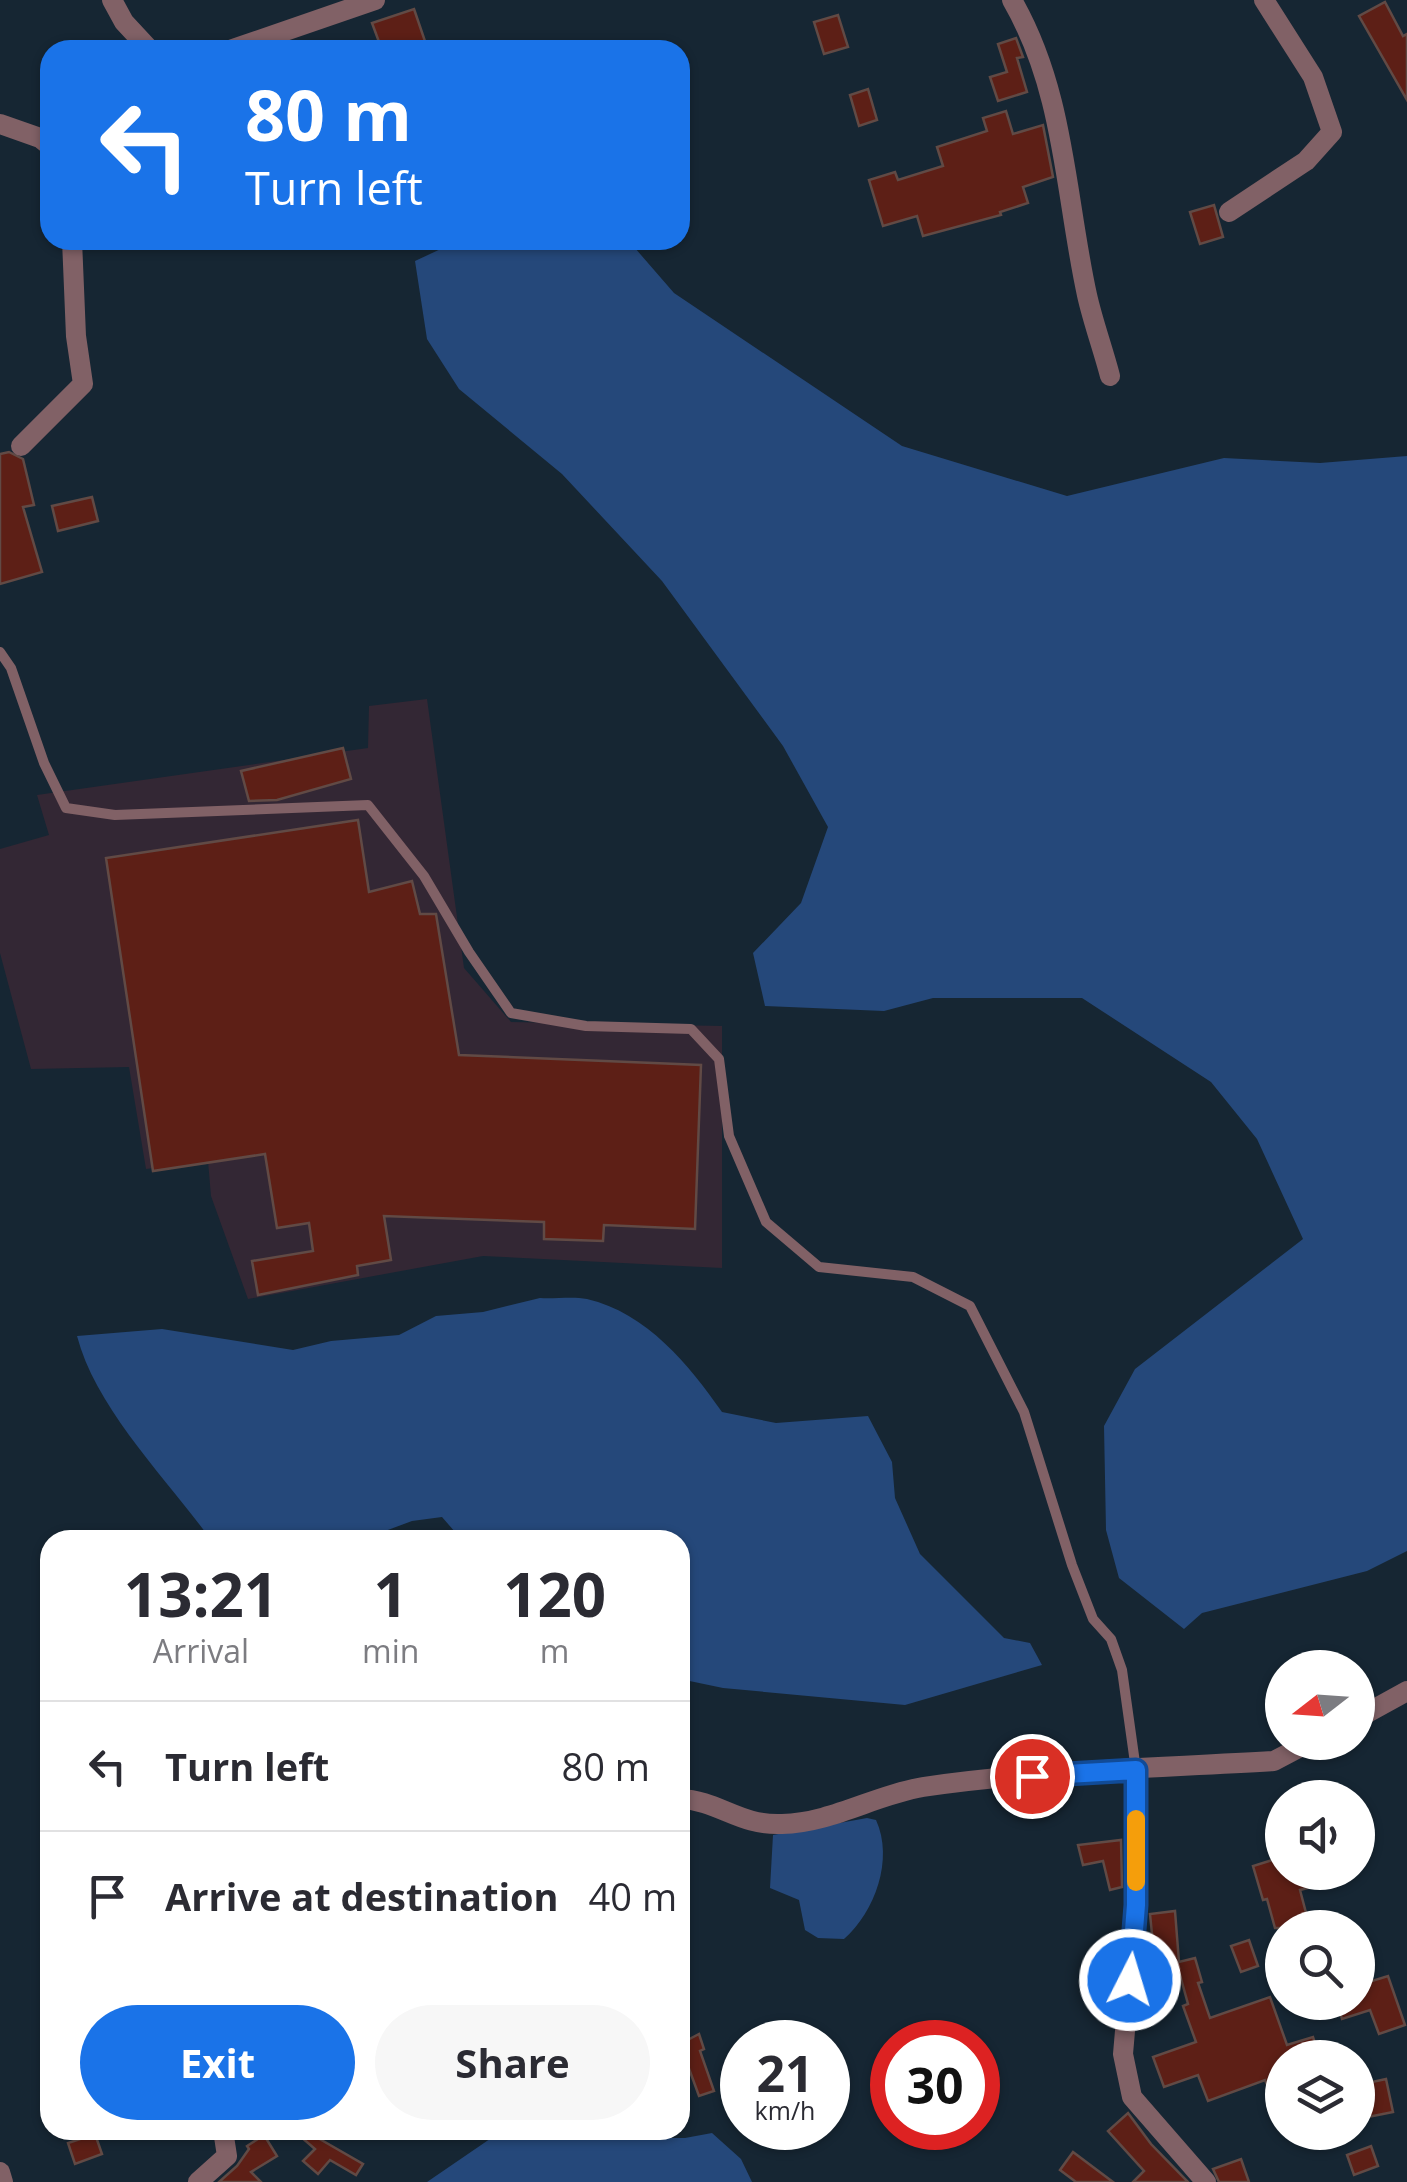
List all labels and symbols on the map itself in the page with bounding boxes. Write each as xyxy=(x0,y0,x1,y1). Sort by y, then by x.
north arrow xyxy=(1265,1650,1375,1760)
pin xyxy=(990,1734,1075,1819)
position arrow xyxy=(1078,1928,1182,2032)
speed limit sign: 30 xyxy=(870,2020,1000,2150)

